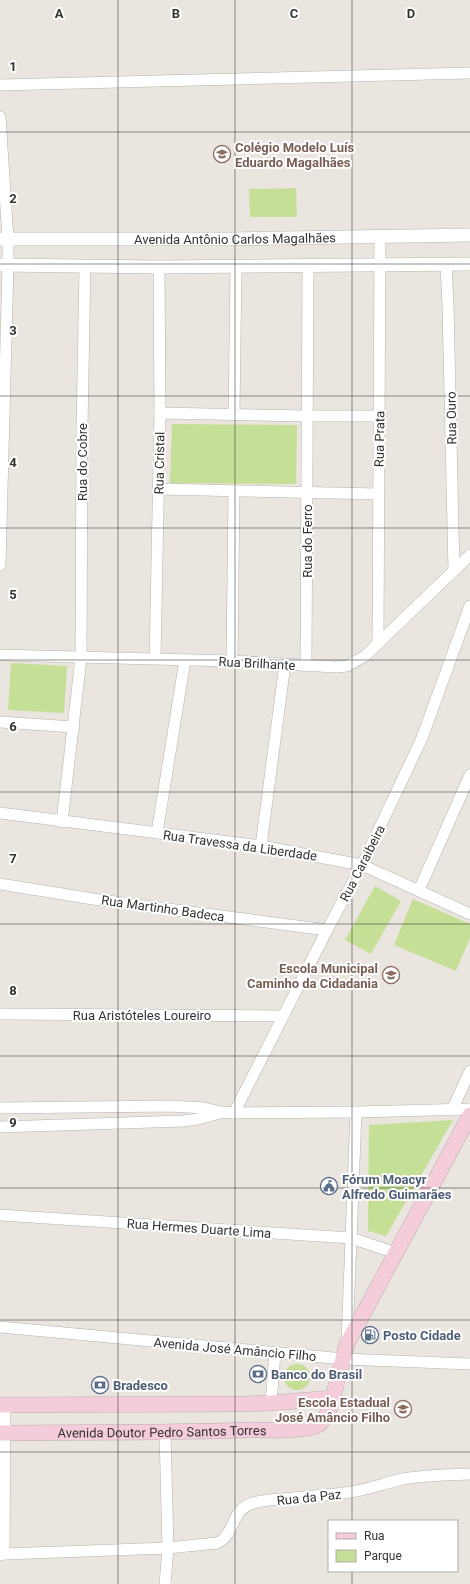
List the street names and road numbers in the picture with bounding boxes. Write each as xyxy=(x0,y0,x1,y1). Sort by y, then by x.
street label: Avenida Antônio Carlos Magalhães xyxy=(134,230,336,247)
street label: Rua Ouro xyxy=(444,391,459,445)
street label: Rua Prata xyxy=(372,411,387,467)
street label: Rua do Cobre xyxy=(75,423,90,501)
street label: Rua Cristal xyxy=(151,432,168,494)
street label: Rua do Ferro xyxy=(300,504,315,578)
street label: Rua Brilhante xyxy=(218,654,296,673)
street label: Rua Caraibeira xyxy=(337,822,388,904)
street label: Rua Travessa da Liberdade xyxy=(162,827,318,864)
street label: Rua Martinho Badeca xyxy=(100,892,226,925)
street label: Rua Aristóteles Loureiro xyxy=(73,1008,211,1023)
street label: Rua Hermes Duarte Lima xyxy=(126,1216,272,1241)
street label: Avenida José Amâncio Filho xyxy=(153,1335,317,1364)
street label: Avenida Doutor Pedro Santos Torres xyxy=(57,1423,267,1441)
street label: Rua da Paz xyxy=(276,1487,343,1508)

